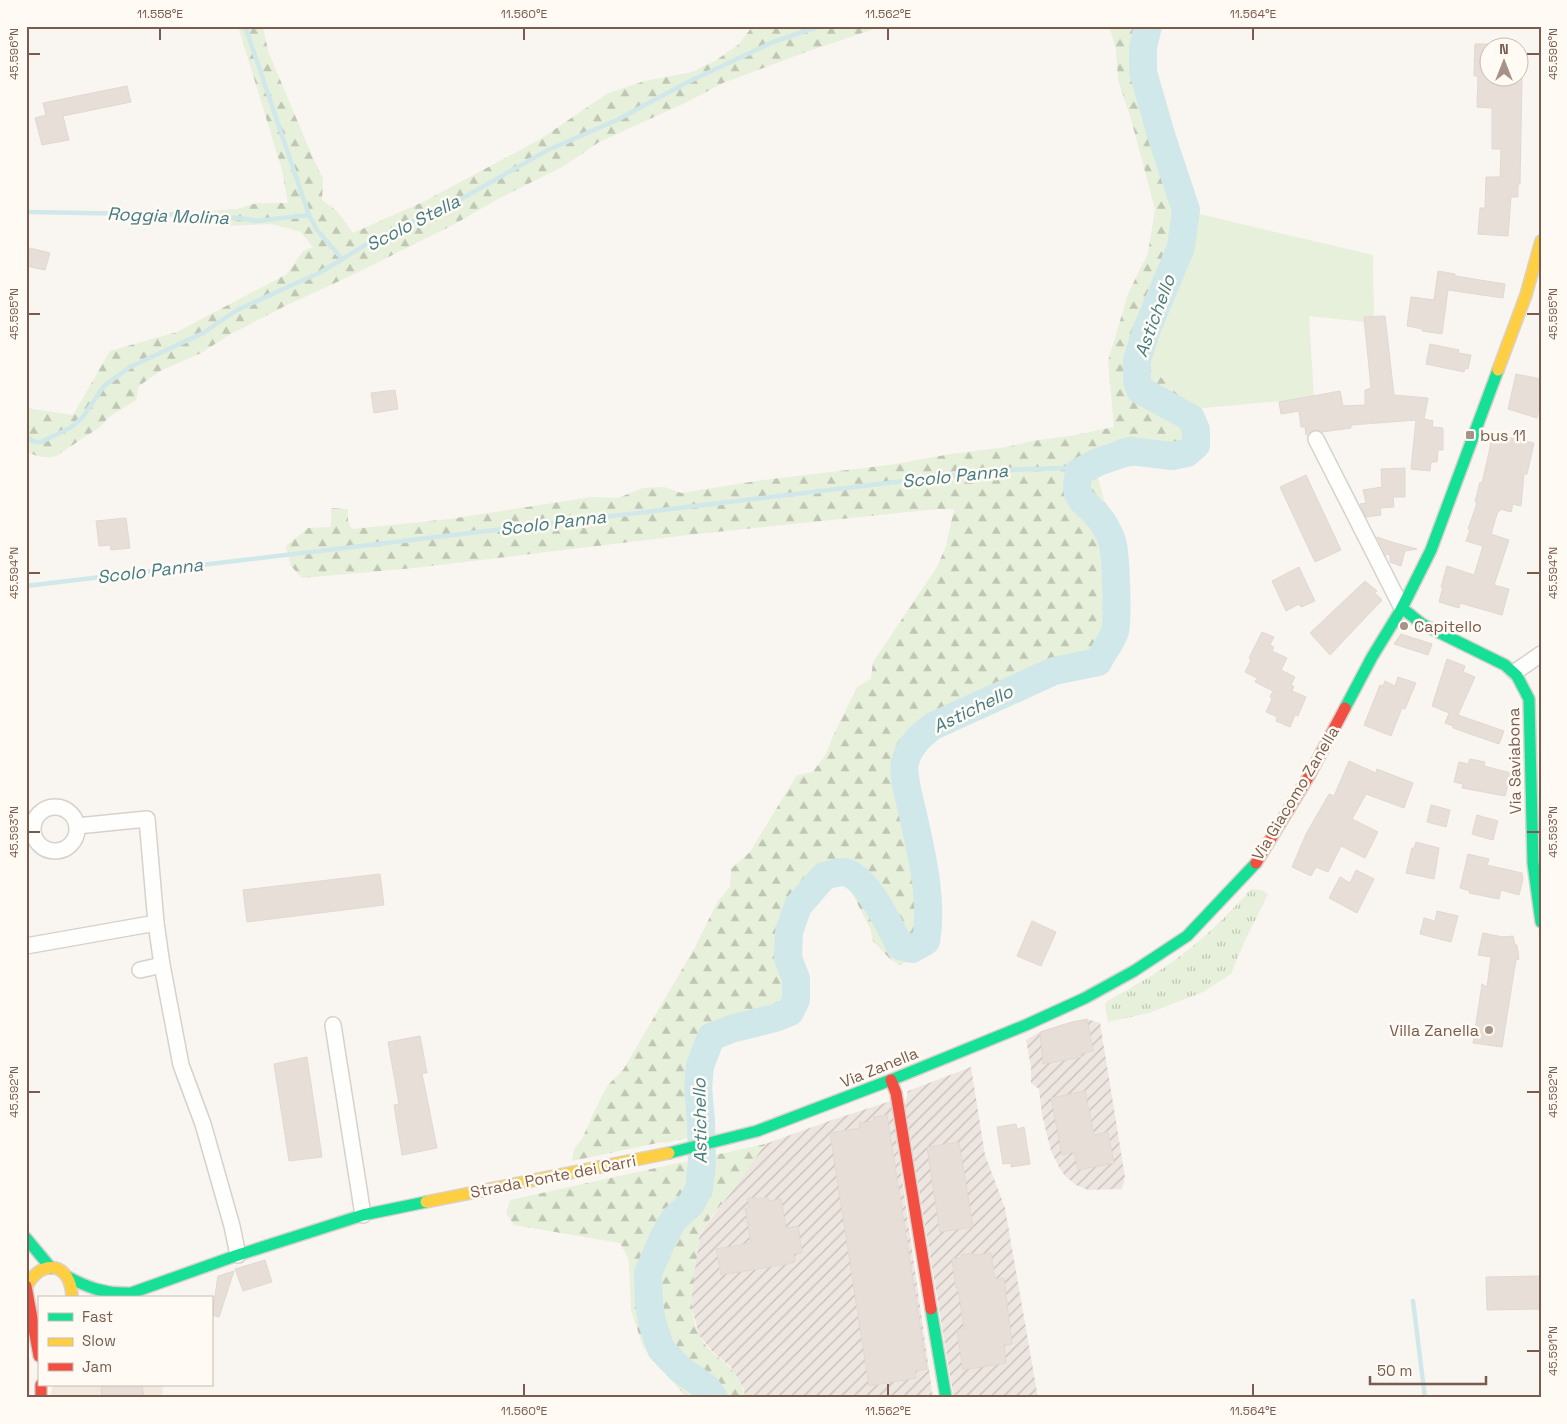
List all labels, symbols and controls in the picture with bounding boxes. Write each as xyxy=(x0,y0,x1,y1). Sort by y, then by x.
text: 11.558°E xyxy=(137,6,183,22)
text: 11.560°E xyxy=(501,6,548,22)
text: 11.562°E xyxy=(865,6,911,22)
text: 11.564°E xyxy=(1230,6,1276,22)
text: 45.596°N xyxy=(6,28,22,80)
text: 45.596°N xyxy=(1545,28,1561,80)
north arrow xyxy=(1480,38,1530,88)
text: N xyxy=(1499,40,1509,58)
water label: Scolo Stella xyxy=(362,189,464,256)
water label: Roggia Molina xyxy=(107,202,230,229)
water label: Astichello xyxy=(1129,271,1180,360)
text: 45.595°N xyxy=(6,288,22,340)
text: 45.595°N xyxy=(1545,288,1561,340)
place label: bus 11 xyxy=(1480,425,1526,446)
marker: bus 11 xyxy=(1464,429,1476,441)
water label: Scolo Panna xyxy=(901,458,1010,493)
water label: Scolo Panna xyxy=(499,505,608,540)
text: 45.594°N xyxy=(6,547,22,599)
text: 45.594°N xyxy=(1545,547,1561,599)
water label: Scolo Panna xyxy=(96,553,205,588)
place label: Capitello xyxy=(1414,616,1482,637)
marker: Capitello xyxy=(1398,620,1410,632)
water label: Astichello xyxy=(929,679,1017,738)
street label: Via Saviabona xyxy=(1503,707,1526,814)
street label: Via Giacomo Zanella xyxy=(1247,722,1344,864)
text: 45.593°N xyxy=(6,806,22,858)
text: 45.593°N xyxy=(1545,806,1561,858)
place label: Villa Zanella xyxy=(1389,1020,1479,1041)
marker: Villa Zanella xyxy=(1483,1024,1495,1036)
street label: Via Zanella xyxy=(837,1042,921,1093)
text: 45.592°N xyxy=(6,1066,22,1118)
text: 45.592°N xyxy=(1545,1066,1561,1118)
water label: Astichello xyxy=(687,1077,712,1164)
street label: Strada Ponte dei Carri xyxy=(468,1150,638,1203)
legend xyxy=(38,1296,212,1386)
text: Fast xyxy=(82,1307,113,1326)
text: 45.591°N xyxy=(1545,1326,1561,1376)
text: Slow xyxy=(82,1331,116,1350)
scale bar xyxy=(1370,1354,1486,1386)
text: Jam xyxy=(82,1357,112,1376)
text: 50 m xyxy=(1377,1361,1412,1380)
text: 11.560°E xyxy=(501,1403,548,1419)
text: 11.562°E xyxy=(865,1403,911,1419)
text: 11.564°E xyxy=(1230,1403,1276,1419)

